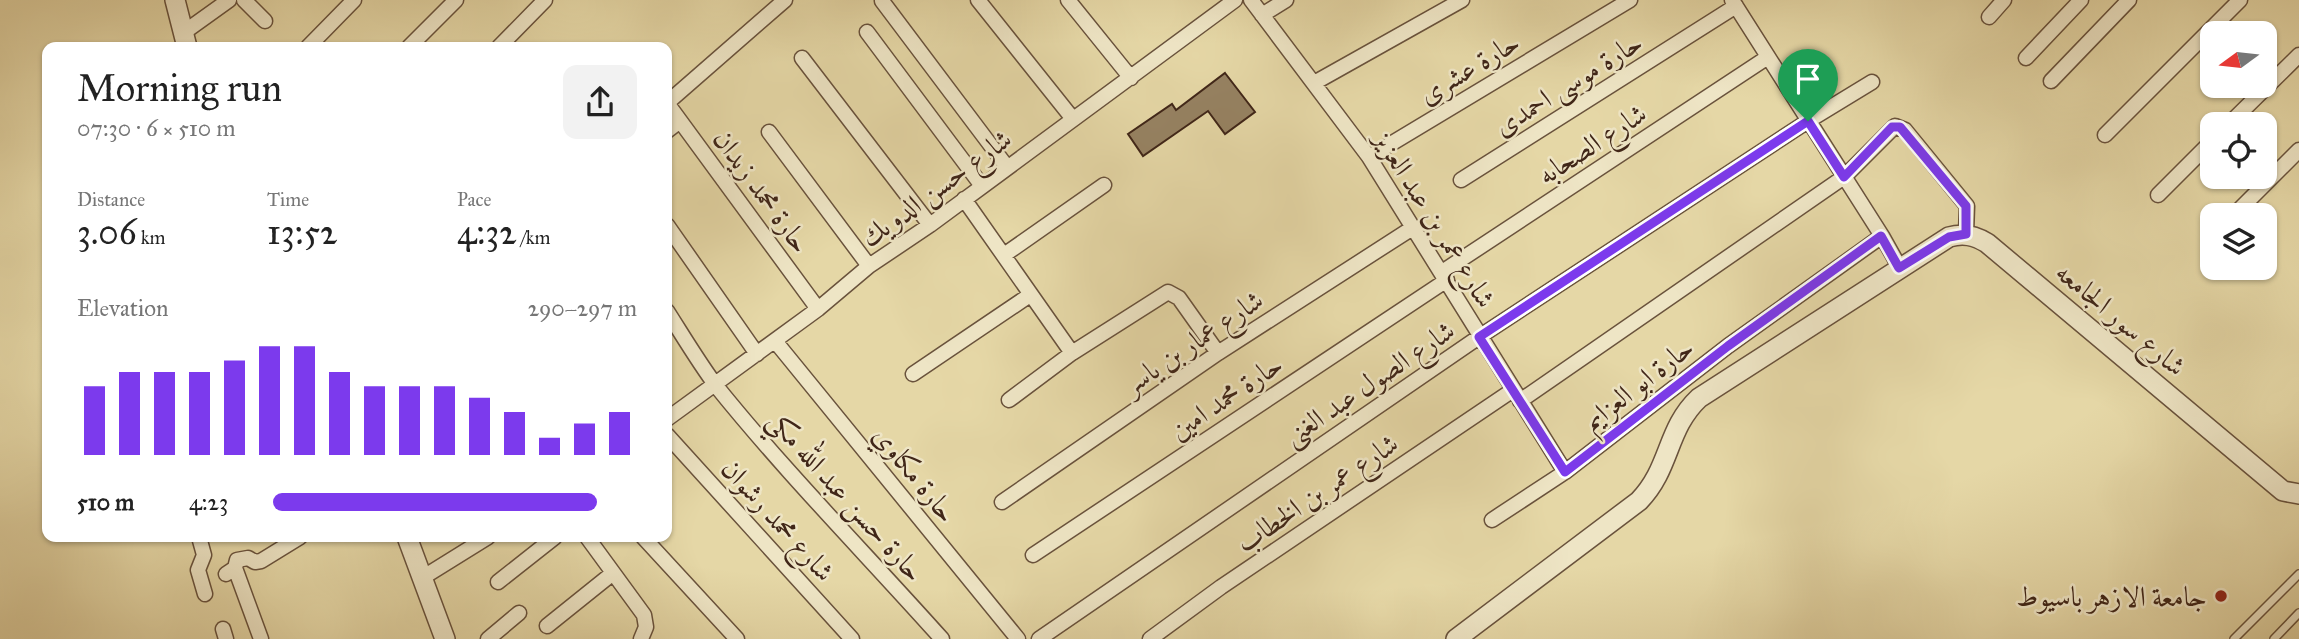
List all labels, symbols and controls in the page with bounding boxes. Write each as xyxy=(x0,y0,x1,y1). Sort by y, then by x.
north arrow xyxy=(2200,21,2277,98)
map controls xyxy=(2200,21,2277,280)
street label: حارة عشرى xyxy=(1412,24,1526,113)
street label: حارة موسى احمدى xyxy=(1487,24,1650,145)
pin xyxy=(1778,49,1838,121)
icon: arrive xyxy=(1789,60,1827,98)
text: Morning run xyxy=(77,65,282,111)
button: share xyxy=(563,65,637,139)
street label: شارع الصحابه xyxy=(1531,96,1656,197)
button: locate xyxy=(2200,112,2277,189)
text: 07:30 · 6 × 510 m xyxy=(77,114,235,142)
street label: شارع حسن الدويك xyxy=(853,121,1022,260)
street label: شارع عمر بن عبد العزيز xyxy=(1360,121,1504,317)
street label: حارة محمد زيدان xyxy=(705,122,819,260)
text: Distance xyxy=(77,188,145,211)
text: Time xyxy=(267,188,309,211)
text: Pace xyxy=(457,188,491,211)
button: layers xyxy=(2200,203,2277,280)
text: 3.06 xyxy=(77,211,137,254)
text: 13:52 xyxy=(267,211,337,254)
text: 4:32 xyxy=(457,211,517,254)
text: km xyxy=(137,226,165,249)
text: /km xyxy=(517,226,551,249)
street label: شارع سور الجامعه xyxy=(2045,254,2193,388)
street label: شارع عمار بن ياسر xyxy=(1114,282,1273,408)
text: Elevation xyxy=(77,294,168,322)
text: 290–297 m xyxy=(528,294,637,322)
street label: شارع الصول عبد الغنى xyxy=(1277,313,1465,458)
street label: حارة ابو العزايم xyxy=(1575,330,1705,444)
street label: حارة محمد امين xyxy=(1163,346,1289,448)
street label: حارة حسن عبد الله مكي xyxy=(754,400,935,594)
street label: حارة مكاوي xyxy=(862,419,965,533)
street label: شارع عمر بن الخطاب xyxy=(1229,426,1408,565)
street label: شارع محمد رشوان xyxy=(709,451,842,593)
text: 510 m xyxy=(77,488,134,516)
text: 4:23 xyxy=(189,488,228,516)
place label: جامعة الازهر باسيوط xyxy=(2016,579,2207,614)
marker: جامعة الازهر باسيوط xyxy=(2213,588,2229,604)

